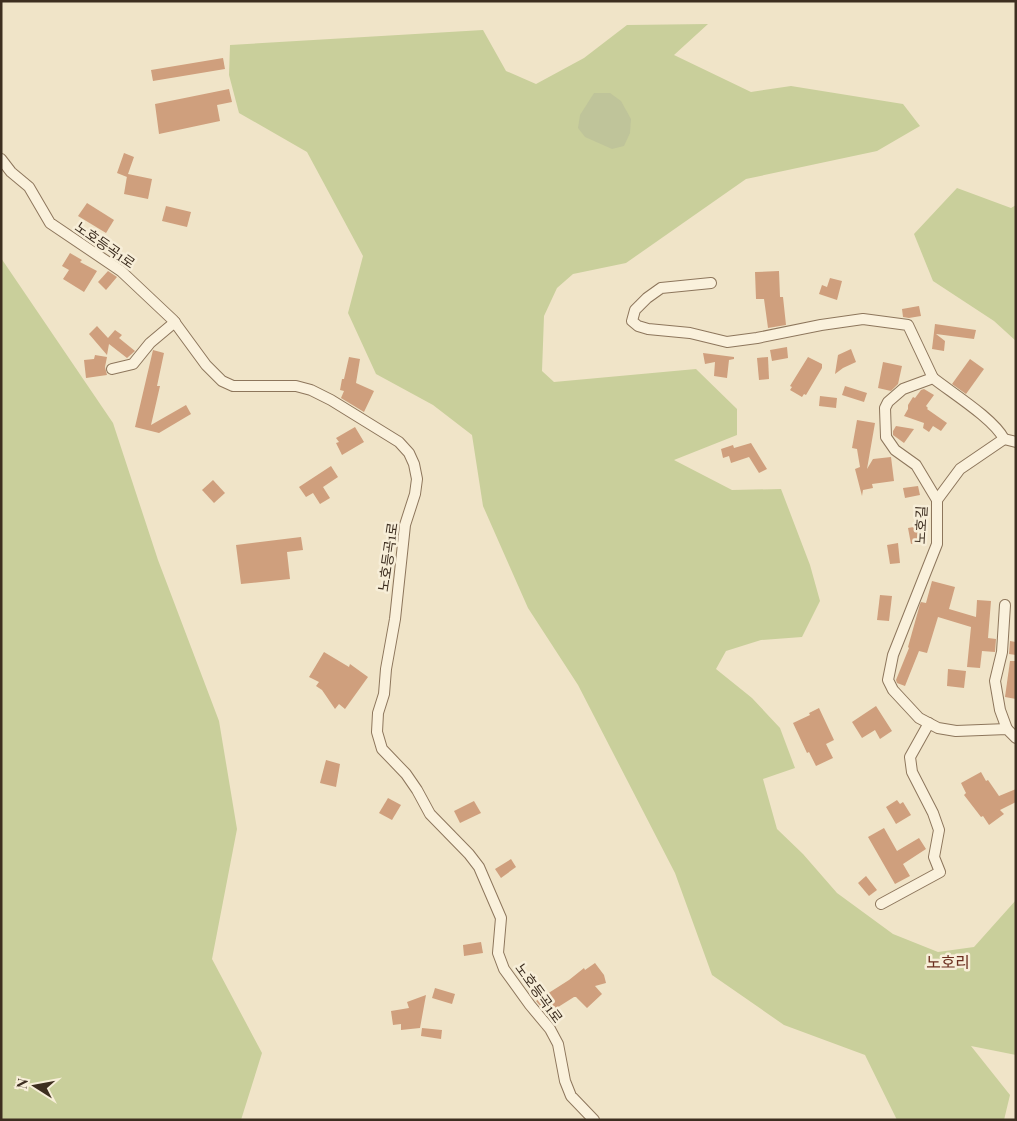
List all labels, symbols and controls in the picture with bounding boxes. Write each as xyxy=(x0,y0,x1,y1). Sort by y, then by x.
street label: 노호등곡1로 xyxy=(71,217,139,272)
street label: 노호길 xyxy=(910,505,931,545)
street label: 노호등곡1로 xyxy=(373,521,402,593)
district label: 노호리 xyxy=(926,951,970,972)
street label: 노호등곡1로 xyxy=(511,959,568,1027)
north arrow xyxy=(10,1061,60,1111)
text: N xyxy=(11,1077,32,1090)

